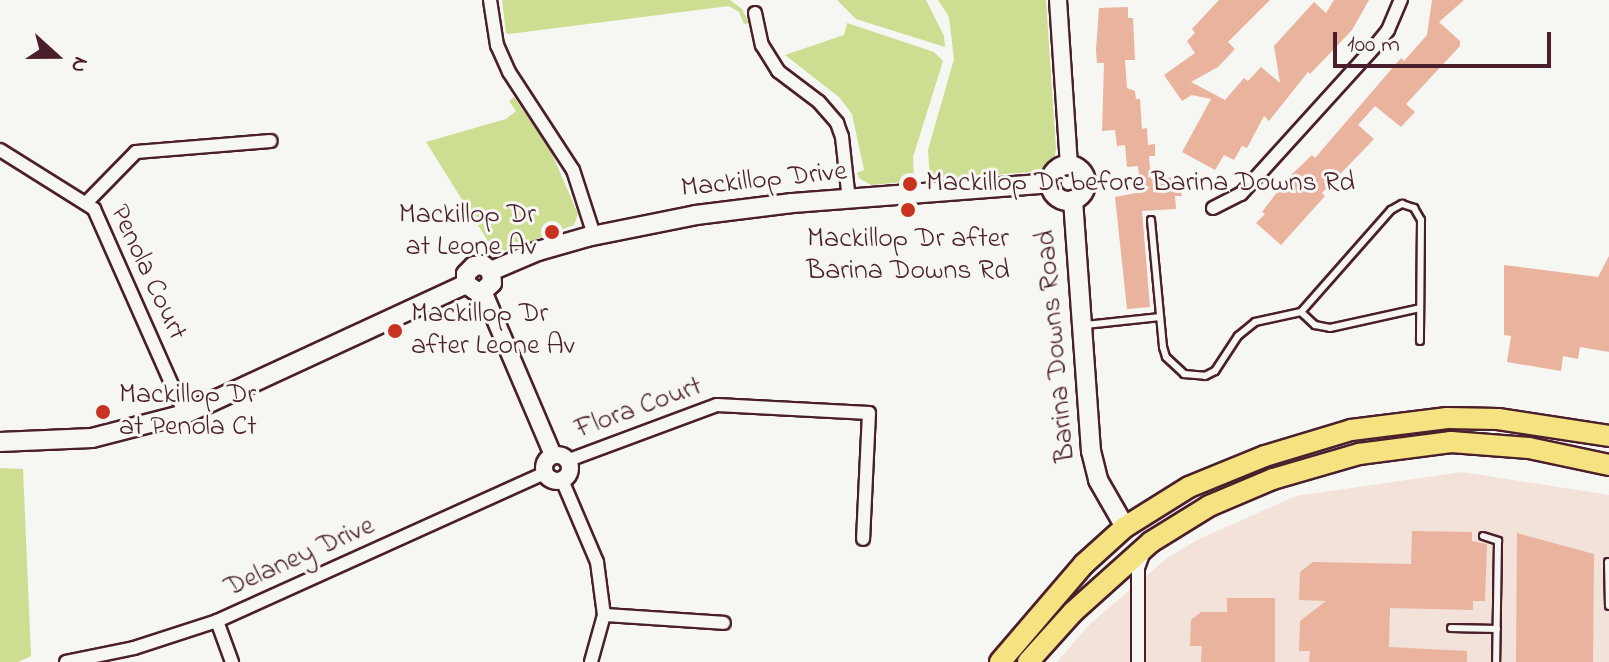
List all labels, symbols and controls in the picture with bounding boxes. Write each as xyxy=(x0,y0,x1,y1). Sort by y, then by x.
north arrow xyxy=(16,16,96,96)
scale bar xyxy=(1337,16,1555,66)
text: 100 m xyxy=(1347,28,1400,63)
text: N xyxy=(61,52,96,77)
street label: Mackillop Drive xyxy=(679,156,849,206)
place label: Mackillop Dr before Barina Downs Rd xyxy=(926,167,1355,201)
marker: Mackillop Dr before Barina Downs Rd xyxy=(901,175,919,193)
place label: Mackillop Dr at Leone Av xyxy=(399,199,536,265)
street label: Penola Court xyxy=(101,200,193,346)
marker: Mackillop Dr after Barina Downs Rd xyxy=(899,201,917,219)
marker: Mackillop Dr at Leone Av xyxy=(543,223,561,241)
place label: Mackillop Dr after Barina Downs Rd xyxy=(806,223,1010,289)
street label: Barina Downs Road xyxy=(1030,228,1084,464)
place label: Mackillop Dr after Leone Av xyxy=(411,298,574,364)
marker: Mackillop Dr after Leone Av xyxy=(386,322,404,340)
street label: Flora Court xyxy=(571,371,707,447)
place label: Mackillop Dr at Penola Ct xyxy=(119,379,257,445)
marker: Mackillop Dr at Penola Ct xyxy=(94,403,112,421)
street label: Delaney Drive xyxy=(220,510,380,606)

